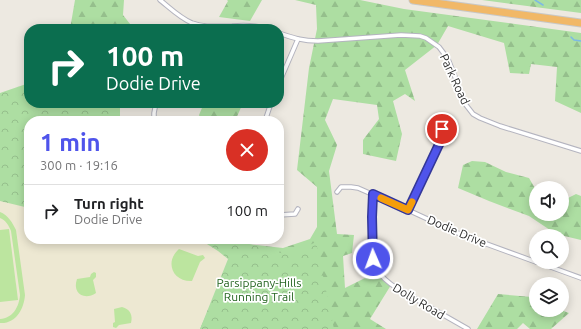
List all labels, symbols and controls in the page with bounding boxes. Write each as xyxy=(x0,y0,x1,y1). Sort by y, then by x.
icon: right xyxy=(40,40,92,92)
text: 100 m xyxy=(106,40,184,71)
street label: Park Road xyxy=(438,52,472,106)
text: Dodie Drive xyxy=(106,73,201,93)
pin xyxy=(425,112,459,146)
icon: arrive xyxy=(431,118,453,140)
text: 1 min xyxy=(40,129,101,156)
button: close xyxy=(226,129,268,171)
text: 300 m · 19:16 xyxy=(40,158,118,172)
map controls xyxy=(529,181,569,317)
button: sound xyxy=(529,181,569,221)
text: Turn right xyxy=(74,195,144,212)
icon: right xyxy=(40,200,62,222)
text: 100 m xyxy=(226,202,268,219)
text: Dodie Drive xyxy=(74,212,142,226)
street label: Dodie Drive xyxy=(425,213,489,249)
button: search xyxy=(529,229,569,269)
position arrow xyxy=(352,238,394,280)
park label: Parsippany-Hills Running Trail xyxy=(217,276,301,303)
button: layers xyxy=(529,277,569,317)
street label: Dolly Road xyxy=(391,281,447,321)

